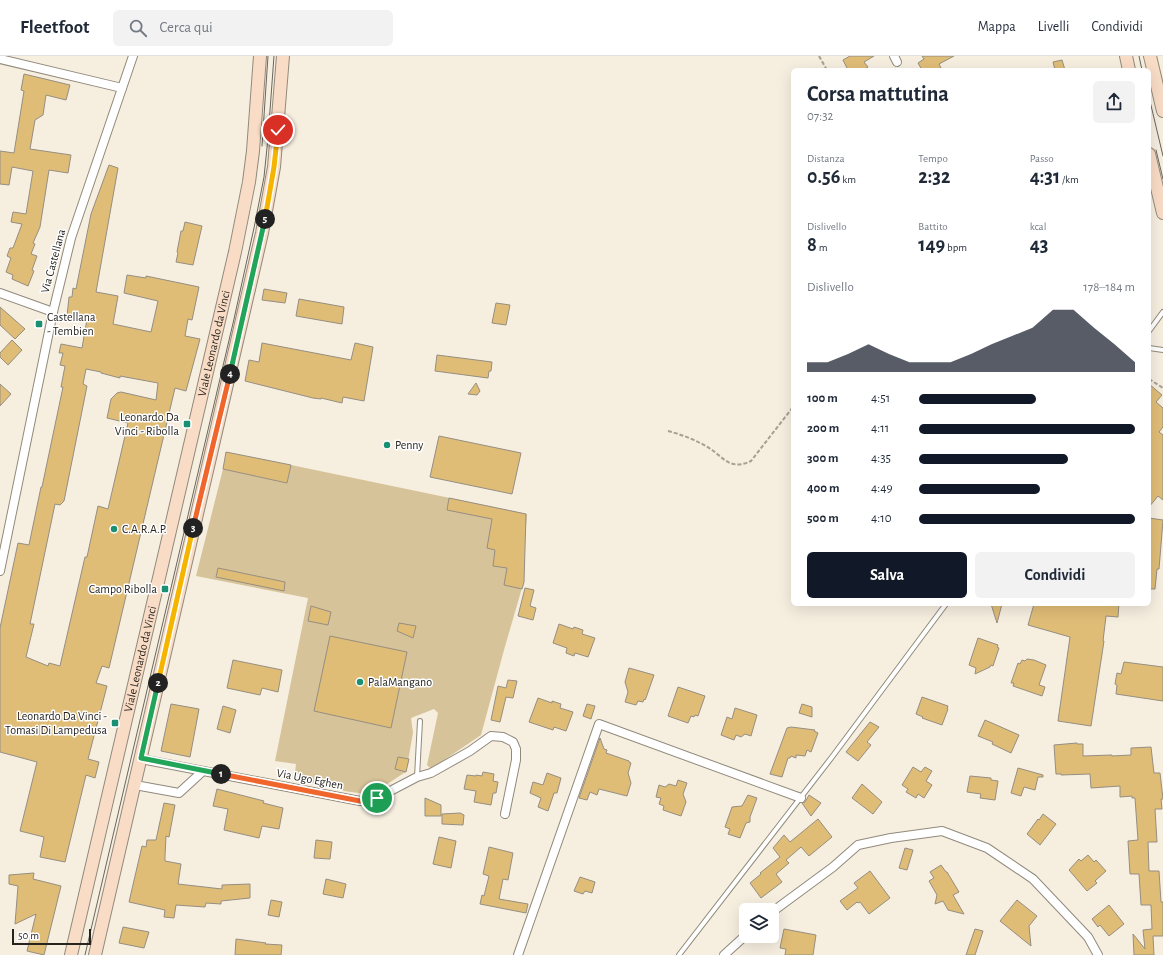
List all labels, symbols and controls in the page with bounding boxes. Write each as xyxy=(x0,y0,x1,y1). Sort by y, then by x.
search box xyxy=(113,10,393,46)
icon: search xyxy=(127,17,149,39)
text: Fleetfoot xyxy=(20,18,89,37)
text: Cerca qui xyxy=(159,20,213,35)
text: Mappa xyxy=(978,20,1016,34)
text: Livelli xyxy=(1038,20,1069,34)
text: Condividi xyxy=(1091,20,1143,34)
button: share xyxy=(1093,81,1135,123)
text: Corsa mattutina xyxy=(807,83,949,105)
text: 07:32 xyxy=(807,110,834,123)
pin xyxy=(261,113,295,147)
icon: check xyxy=(267,119,289,141)
text: Distanza xyxy=(807,153,845,164)
text: Tempo xyxy=(918,153,948,164)
text: Passo xyxy=(1030,153,1054,164)
text: 0.56 xyxy=(807,167,840,187)
text: 2:32 xyxy=(918,167,950,187)
text: 4:31 xyxy=(1030,167,1060,187)
text: km xyxy=(840,174,856,185)
text: /km xyxy=(1060,174,1079,185)
pin: 5 xyxy=(255,209,275,229)
text: 5 xyxy=(263,213,267,224)
text: Dislivello xyxy=(807,221,847,232)
text: Battito xyxy=(918,221,948,232)
text: kcal xyxy=(1030,221,1046,232)
street label: Via Castellana xyxy=(39,227,67,294)
text: 8 xyxy=(807,235,817,255)
text: 149 xyxy=(918,235,945,255)
text: 43 xyxy=(1030,235,1048,255)
text: m xyxy=(817,242,828,253)
text: bpm xyxy=(945,242,967,253)
text: Dislivello xyxy=(807,281,854,294)
text: 178–184 m xyxy=(1083,281,1135,294)
street label: Viale Leonardo da Vinci xyxy=(195,289,232,398)
place label: Castellana - Tembien xyxy=(47,311,96,337)
marker: Castellana - Tembien xyxy=(34,319,44,329)
pin: 4 xyxy=(220,364,240,384)
text: 4 xyxy=(227,368,233,379)
text: 100 m xyxy=(807,392,838,405)
text: 4:51 xyxy=(871,392,890,405)
place label: Leonardo Da Vinci - Ribolla xyxy=(115,411,179,437)
marker: Leonardo Da Vinci - Ribolla xyxy=(182,419,192,429)
text: 200 m xyxy=(807,422,839,435)
text: 4:11 xyxy=(871,422,889,435)
place label: Penny xyxy=(395,439,423,452)
marker: Penny xyxy=(382,440,392,450)
text: 300 m xyxy=(807,452,839,465)
text: 4:35 xyxy=(871,452,891,465)
text: 400 m xyxy=(807,482,840,495)
text: 4:49 xyxy=(871,482,893,495)
text: 500 m xyxy=(807,512,839,525)
text: 4:10 xyxy=(871,512,892,525)
pin: 3 xyxy=(183,518,203,538)
text: 3 xyxy=(191,522,195,533)
place label: C.A.R.A.P. xyxy=(122,523,167,535)
marker: C.A.R.A.P. xyxy=(109,524,119,534)
button: Salva xyxy=(807,552,967,598)
button: Condividi xyxy=(975,552,1135,598)
place label: Campo Ribolla xyxy=(89,583,157,595)
marker: Campo Ribolla xyxy=(160,584,170,594)
street label: Viale Leonardo da Vinci xyxy=(122,605,158,713)
pin: 2 xyxy=(148,673,168,693)
place label: PalaMangano xyxy=(368,676,432,688)
text: 2 xyxy=(155,677,161,688)
marker: PalaMangano xyxy=(355,677,365,687)
place label: Leonardo Da Vinci - Tomasi Di Lampedusa xyxy=(5,710,107,736)
marker: Leonardo Da Vinci - Tomasi Di Lampedusa xyxy=(110,718,120,728)
pin: 1 xyxy=(211,764,231,784)
street label: Via Ugo Eghen xyxy=(276,767,344,791)
text: 1 xyxy=(219,768,223,779)
pin xyxy=(360,781,394,815)
icon: arrive xyxy=(366,787,388,809)
map controls xyxy=(739,903,779,943)
button: layers xyxy=(739,903,779,943)
scale bar xyxy=(12,927,91,946)
text: 50 m xyxy=(18,930,39,941)

